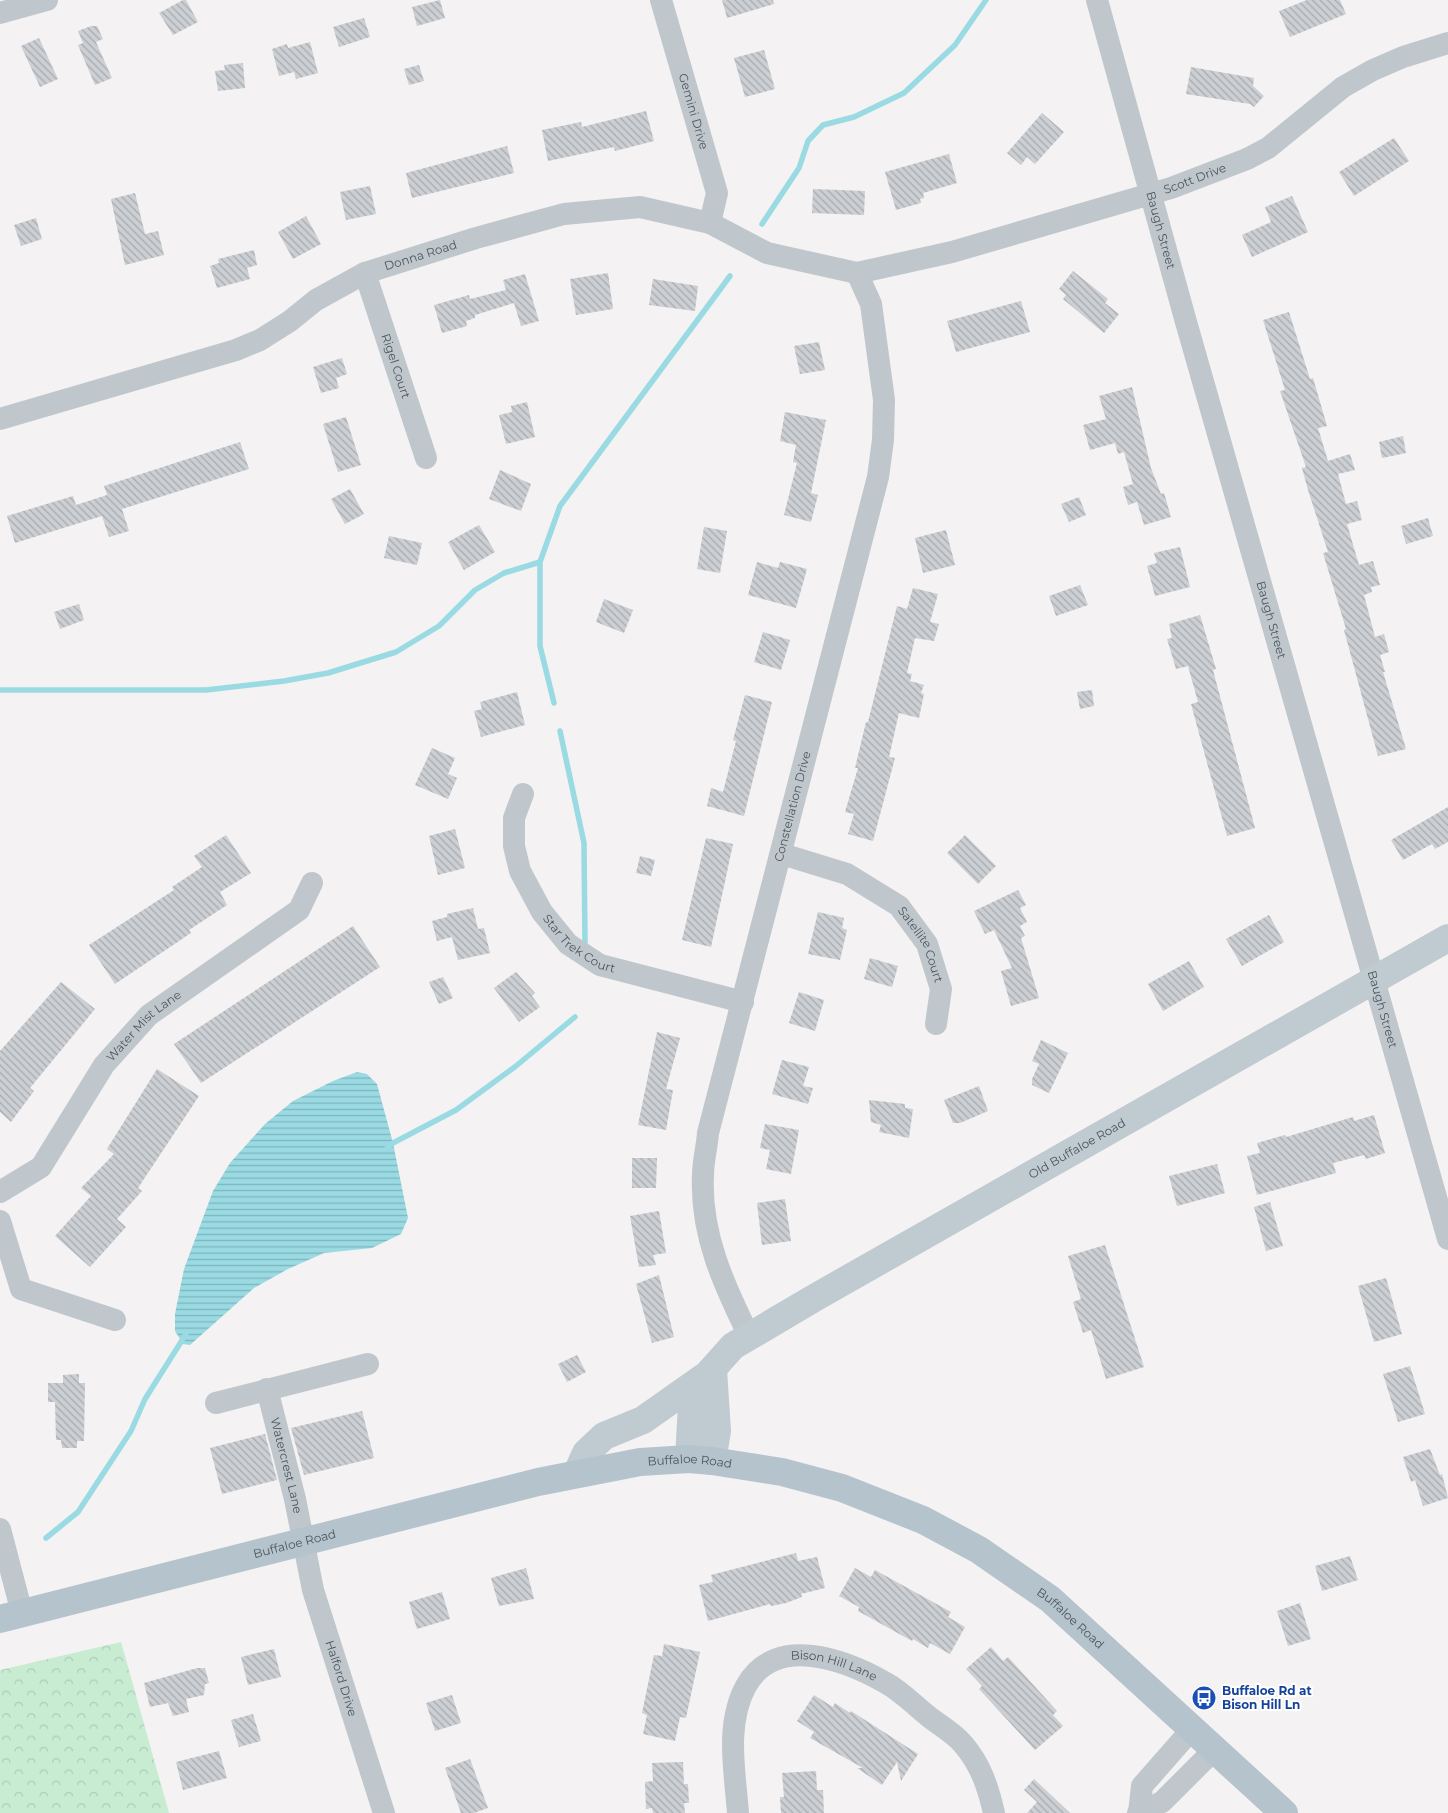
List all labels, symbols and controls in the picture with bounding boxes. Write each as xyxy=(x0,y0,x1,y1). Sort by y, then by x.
street label: Gemini Drive xyxy=(676,71,712,151)
street label: Scott Drive xyxy=(1162,160,1228,197)
street label: Baugh Street xyxy=(1143,190,1179,271)
street label: Donna Road xyxy=(382,237,459,273)
street label: Rigel Court xyxy=(378,331,414,400)
street label: Baugh Street xyxy=(1253,579,1290,661)
street label: Constellation Drive xyxy=(771,749,814,863)
street label: Satellite Court xyxy=(895,903,947,985)
street label: Star Trek Court xyxy=(540,911,617,976)
street label: Baugh Street xyxy=(1365,969,1401,1050)
street label: Water Mist Lane xyxy=(103,987,184,1064)
street label: Old Buffaloe Road xyxy=(1025,1115,1128,1182)
street label: Watercrest Lane xyxy=(268,1416,306,1515)
street label: Buffaloe Road xyxy=(647,1451,733,1471)
street label: Buffaloe Road xyxy=(251,1526,337,1561)
street label: Buffaloe Road xyxy=(1034,1584,1107,1652)
street label: Halford Drive xyxy=(322,1638,361,1718)
street label: Bison Hill Lane xyxy=(790,1647,880,1684)
place label: Buffaloe Rd at Bison Hill Ln xyxy=(1222,1683,1312,1712)
bus stop icon: Buffaloe Rd at Bison Hill Ln xyxy=(1191,1685,1217,1711)

